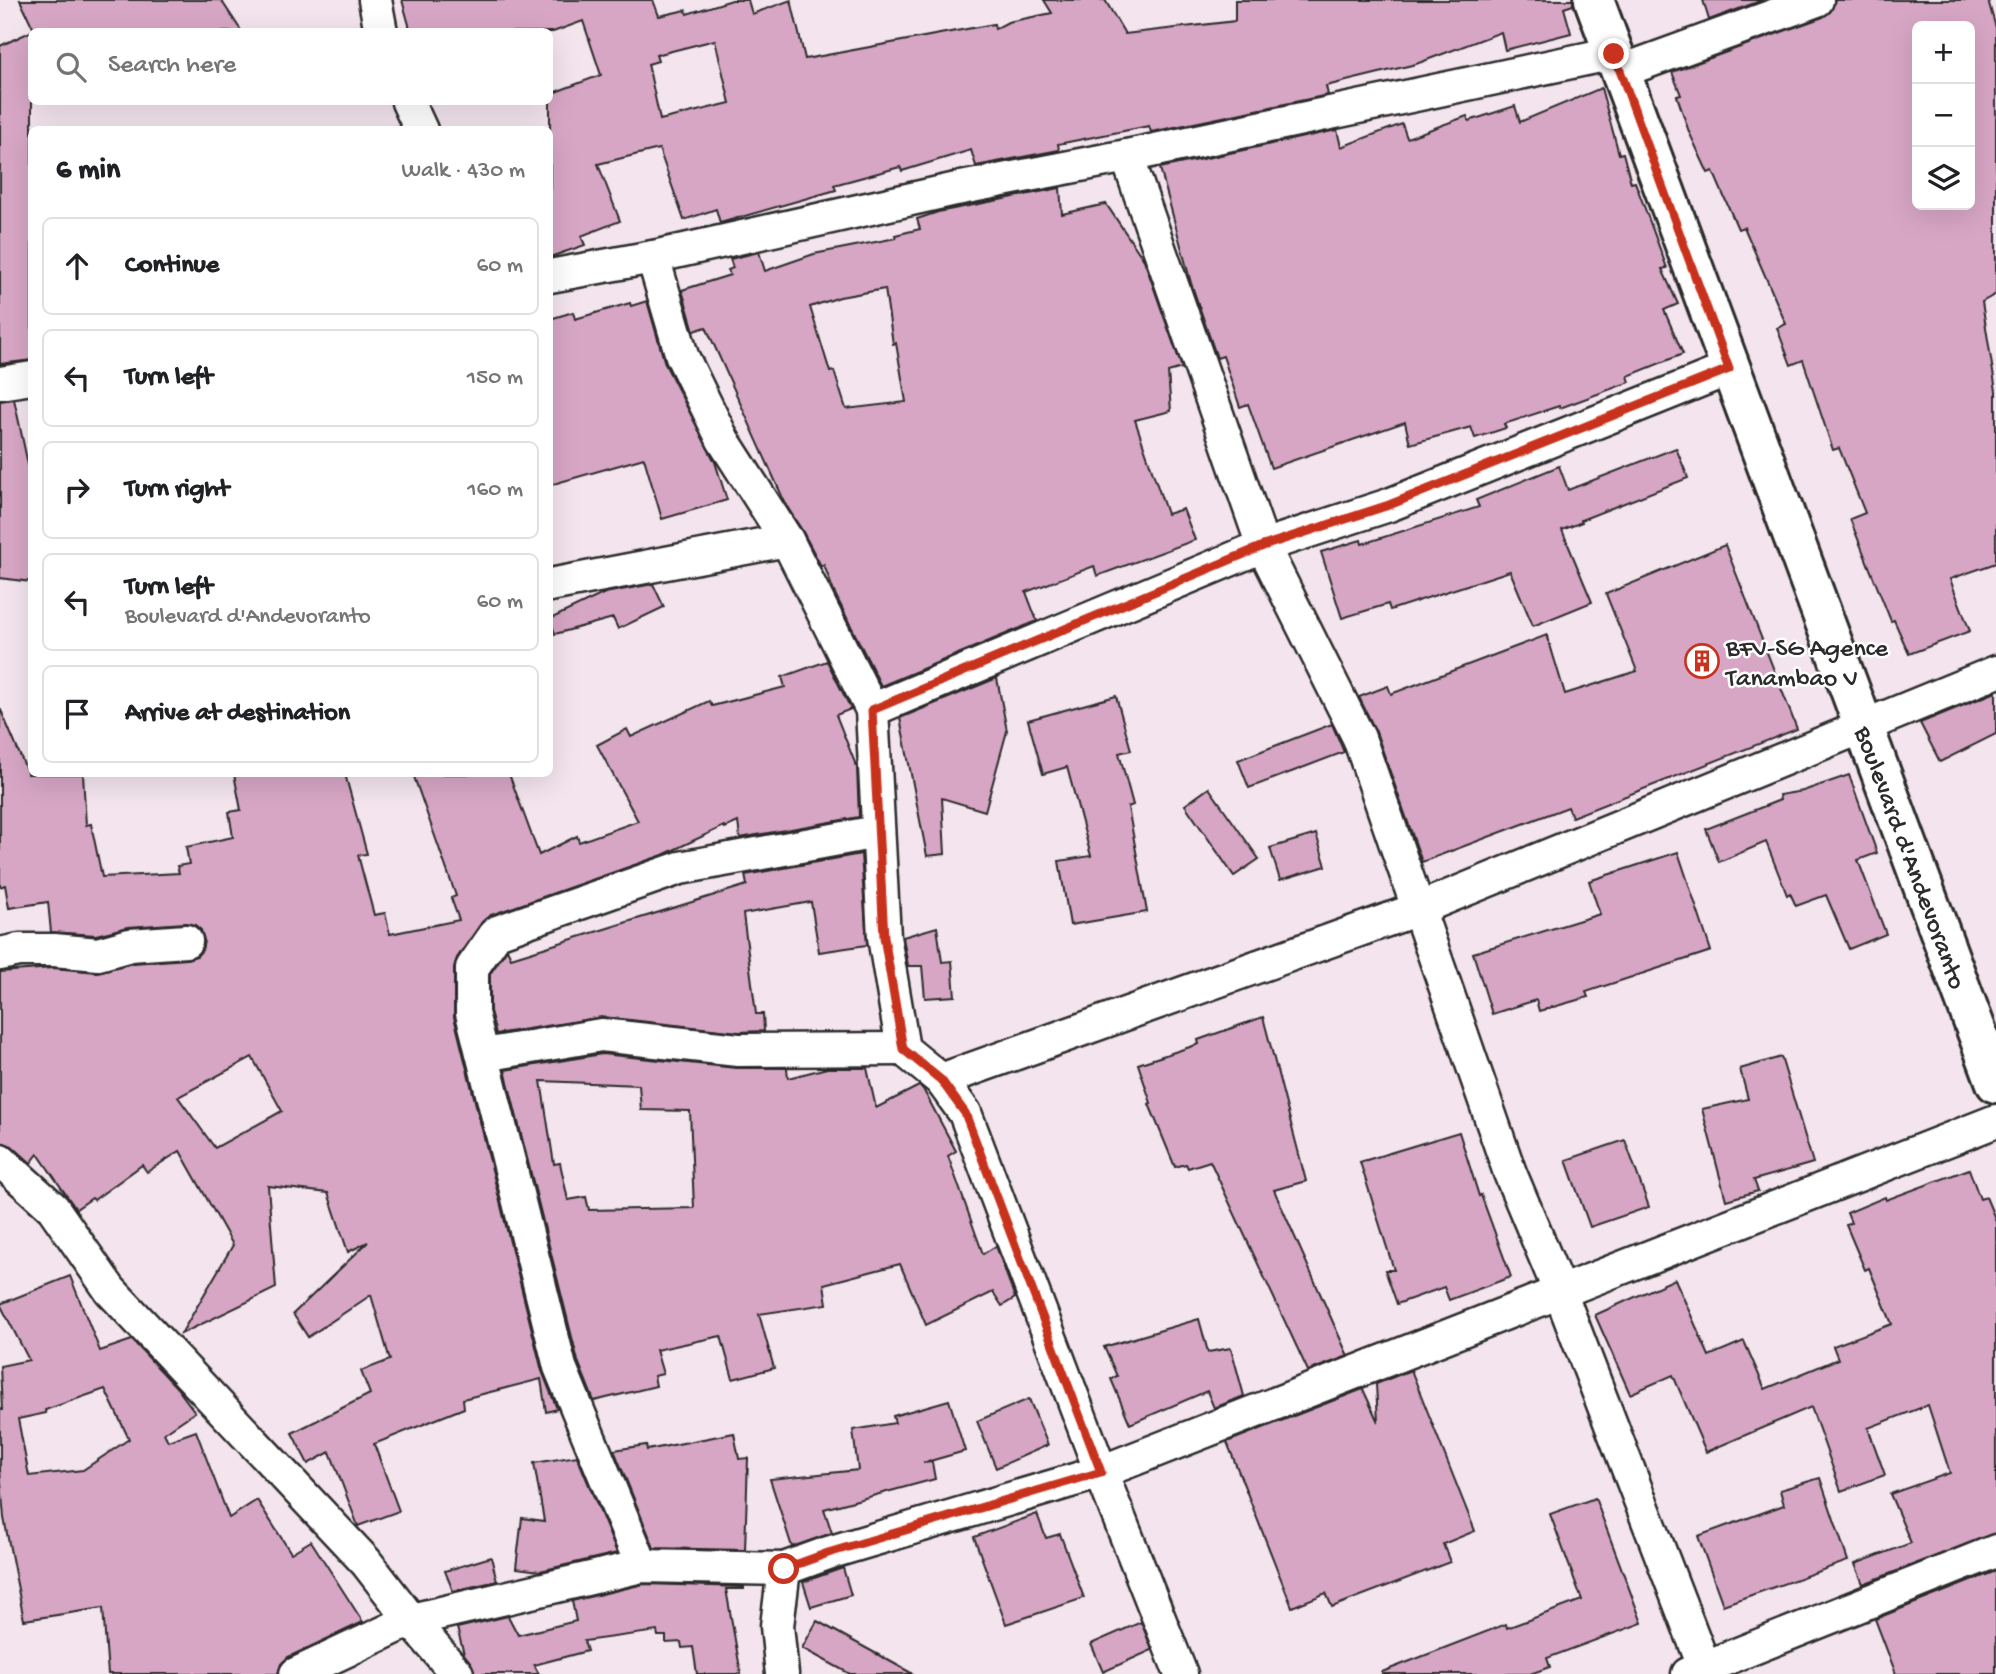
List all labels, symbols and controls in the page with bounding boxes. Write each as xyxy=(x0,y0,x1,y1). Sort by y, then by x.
map controls xyxy=(1912,21,1975,210)
button: + xyxy=(1912,21,1975,84)
search box xyxy=(28,28,553,105)
route end xyxy=(1598,38,1629,69)
icon: search xyxy=(52,48,90,86)
text: Search here xyxy=(108,51,236,82)
button: − xyxy=(1912,84,1975,147)
button: layers xyxy=(1912,147,1975,210)
text: 6 min xyxy=(56,154,120,189)
text: Walk · 430 m xyxy=(402,158,525,185)
icon: ahead xyxy=(58,247,96,285)
text: Continue xyxy=(125,251,219,282)
text: 60 m xyxy=(477,253,523,280)
icon: left xyxy=(58,359,96,397)
text: Turn left xyxy=(125,363,213,394)
text: 150 m xyxy=(467,365,523,392)
icon: right xyxy=(58,471,96,509)
text: Turn right xyxy=(125,475,229,506)
text: 160 m xyxy=(467,477,523,504)
text: Turn left xyxy=(125,573,213,604)
icon: left xyxy=(58,583,96,621)
text: 60 m xyxy=(477,589,523,616)
text: Boulevard d'Andevoranto xyxy=(125,604,371,631)
place label: BFV-SG Agence Tanambao V xyxy=(1724,635,1889,696)
building icon: BFV-SG Agence Tanambao V xyxy=(1683,642,1721,680)
icon: arrive xyxy=(58,695,96,733)
text: Arrive at destination xyxy=(125,699,350,730)
street label: Boulevard d'Andevoranto xyxy=(1845,722,1971,994)
route start xyxy=(768,1553,799,1584)

